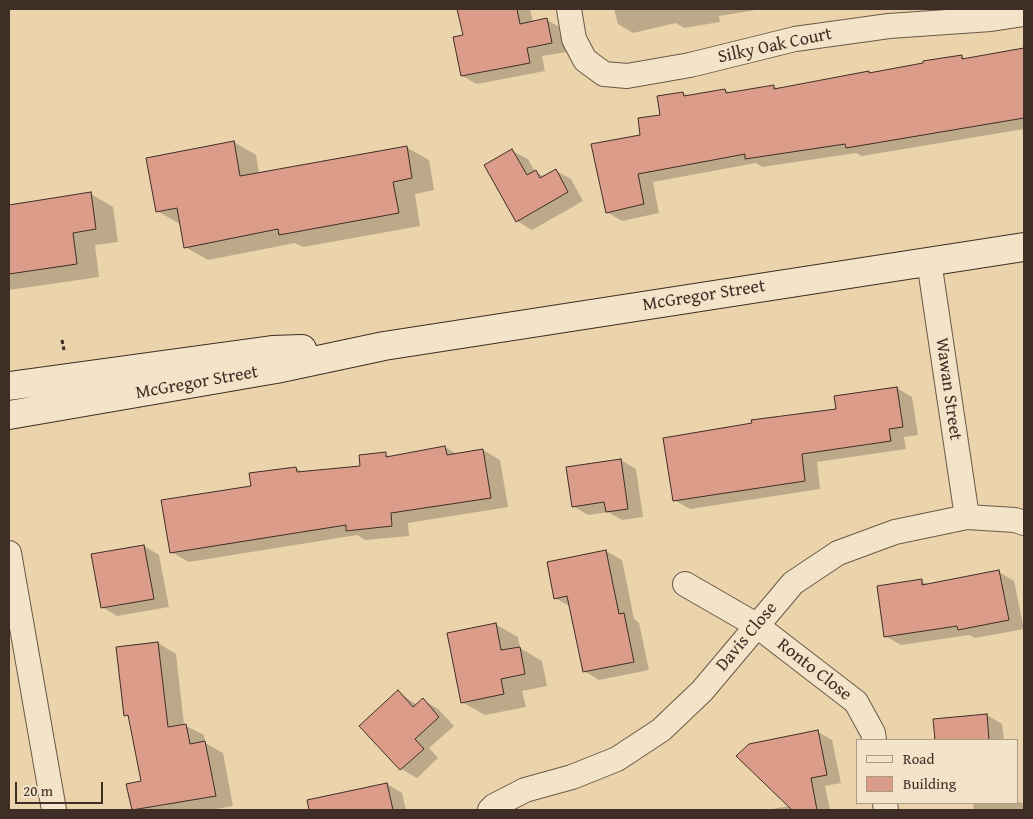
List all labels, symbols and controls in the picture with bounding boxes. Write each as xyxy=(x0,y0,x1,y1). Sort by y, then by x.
street label: Silky Oak Court xyxy=(716,23,834,69)
street label: McGregor Street xyxy=(641,276,767,316)
street label: Wawan Street xyxy=(930,336,966,442)
street label: McGregor Street xyxy=(134,362,260,404)
street label: Davis Close xyxy=(712,598,782,676)
street label: Ronto Close xyxy=(772,634,856,706)
legend xyxy=(856,739,1018,804)
text: Road xyxy=(903,748,934,769)
scale bar xyxy=(18,772,105,804)
text: Building xyxy=(903,773,956,794)
text: 20 m xyxy=(23,780,53,801)

